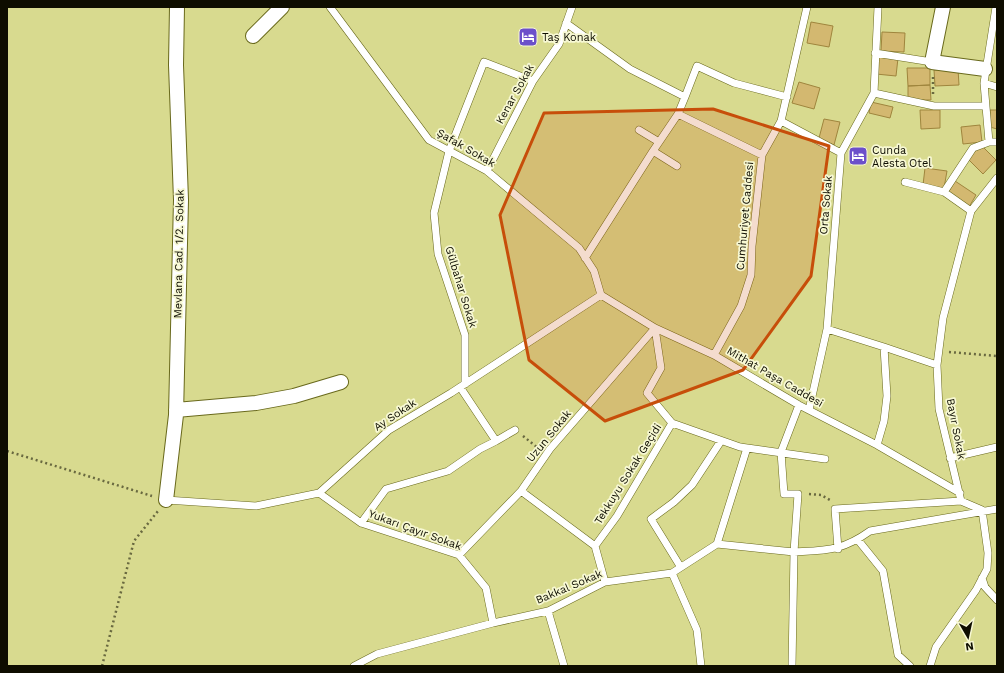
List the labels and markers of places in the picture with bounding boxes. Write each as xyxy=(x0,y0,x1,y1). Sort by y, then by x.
hotel icon: Taş Konak xyxy=(517,26,539,48)
place label: Taş Konak xyxy=(542,31,596,44)
place label: Cunda Alesta Otel xyxy=(872,144,932,170)
hotel icon: Cunda Alesta Otel xyxy=(847,145,869,167)

